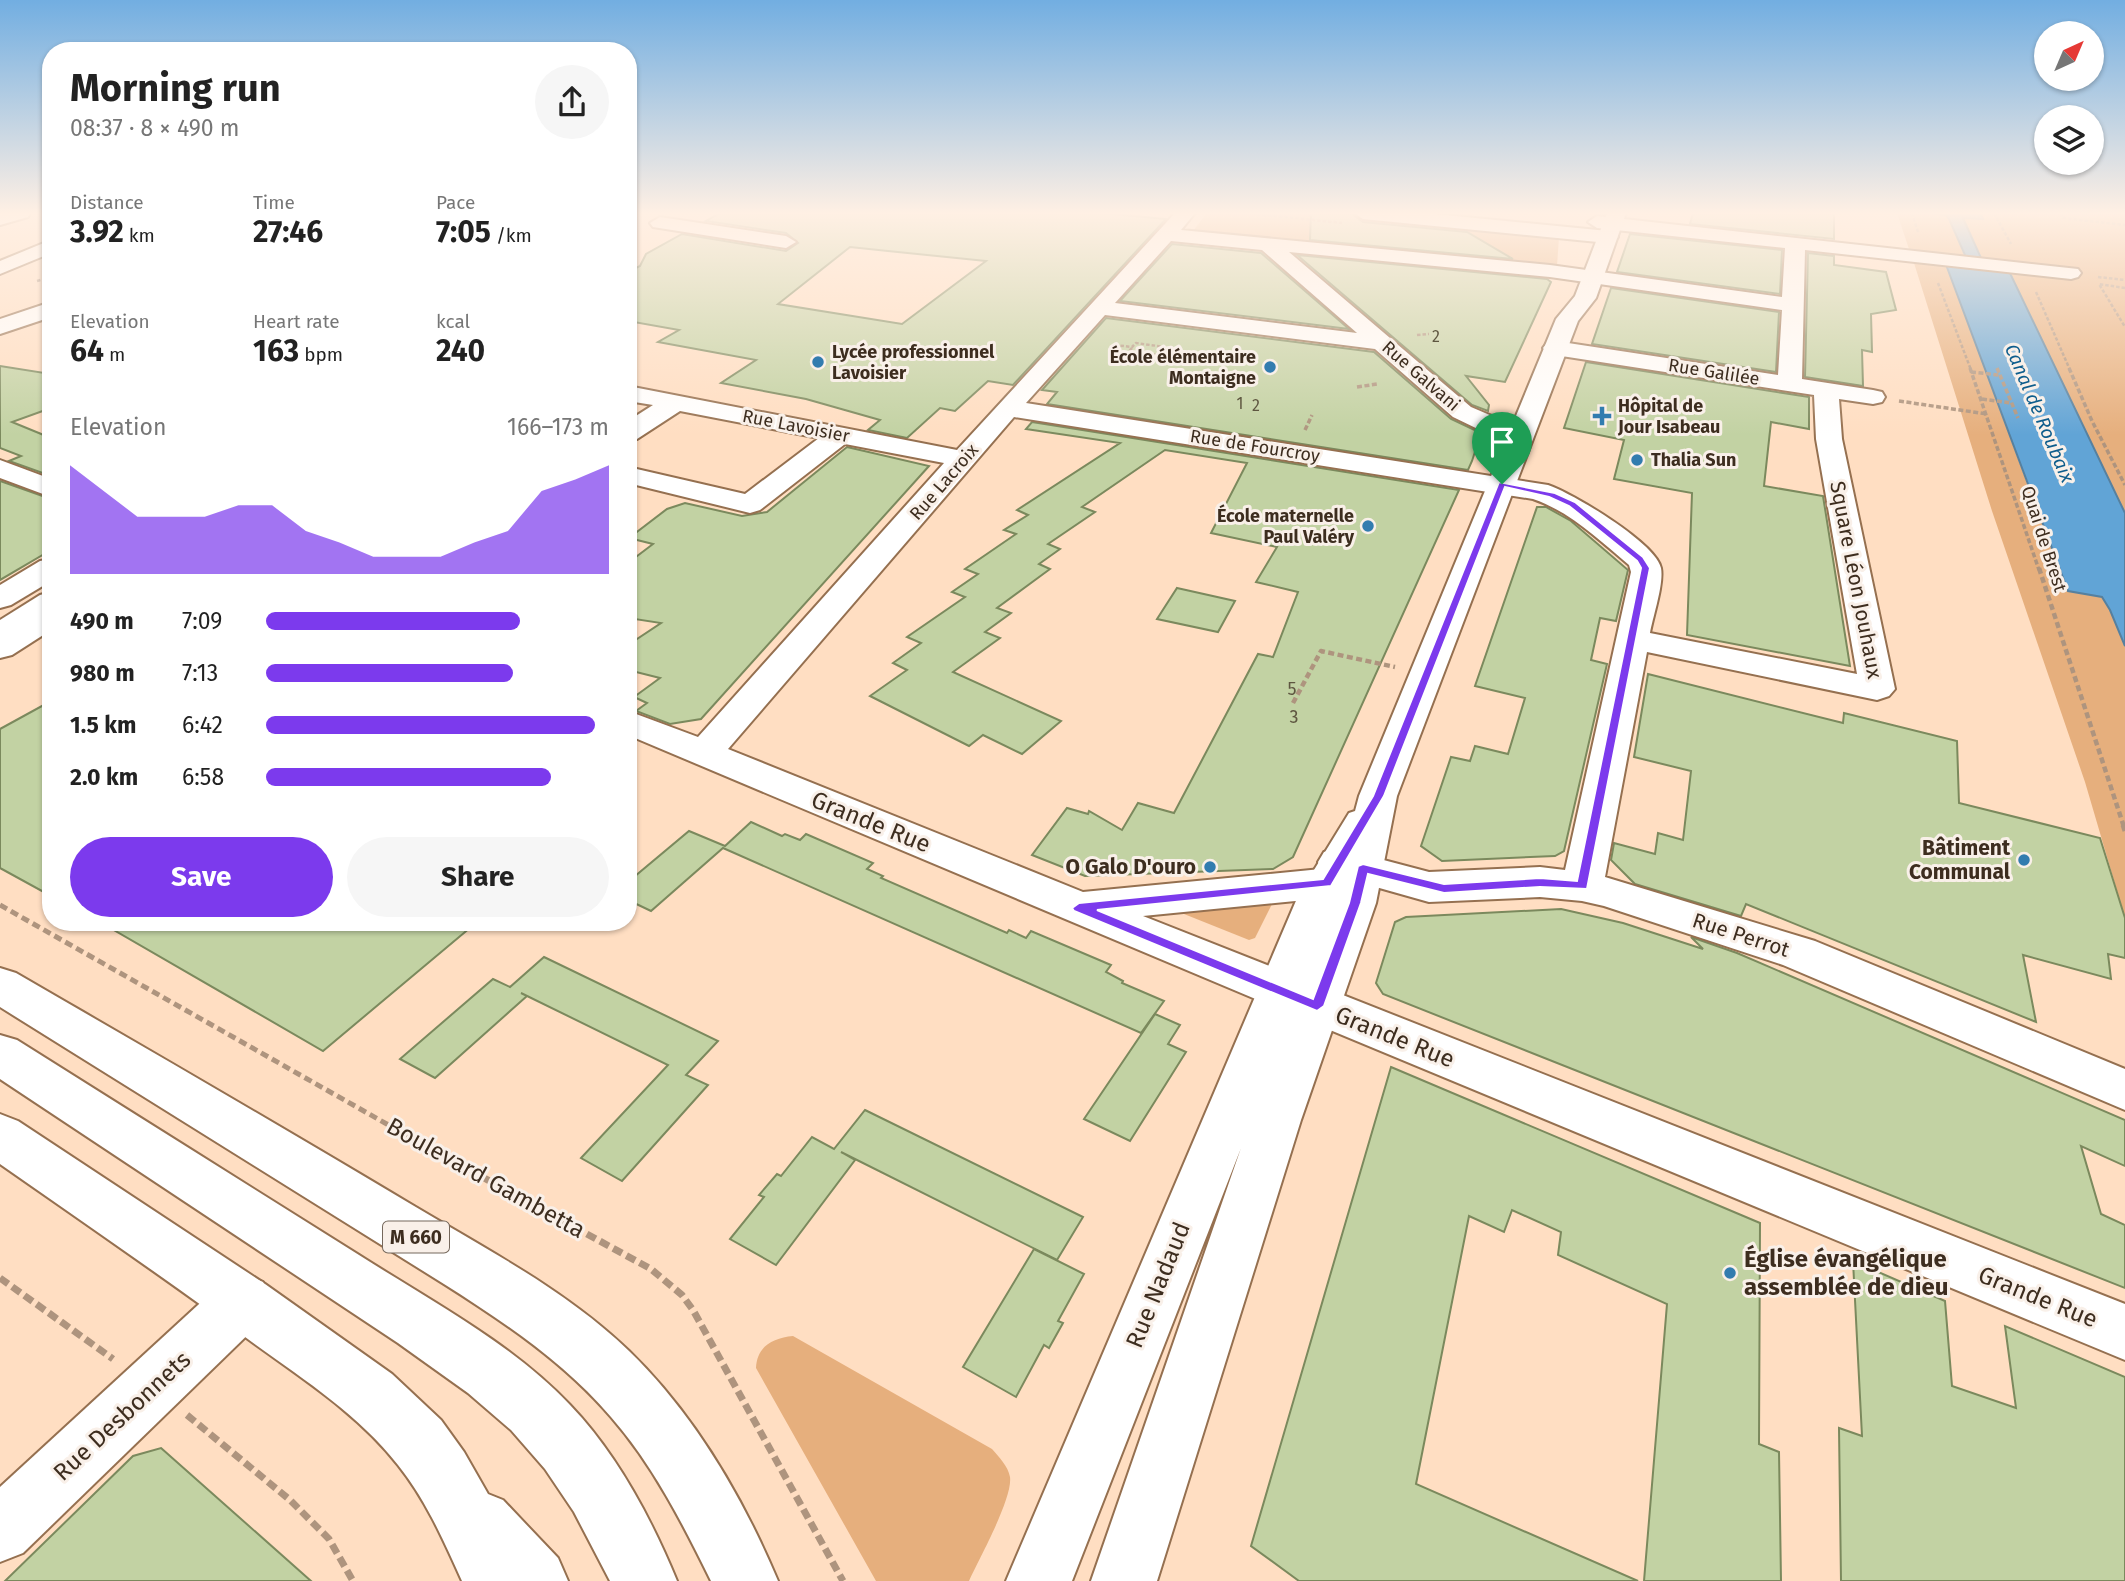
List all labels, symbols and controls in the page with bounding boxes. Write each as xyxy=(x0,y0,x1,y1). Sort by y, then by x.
north arrow xyxy=(2034,21,2104,91)
map controls xyxy=(2034,21,2104,175)
text: Morning run xyxy=(70,65,281,111)
button: share xyxy=(535,65,609,139)
button: layers xyxy=(2034,105,2104,175)
text: 08:37 · 8 × 490 m xyxy=(70,114,239,142)
text: Distance xyxy=(70,191,144,214)
text: Time xyxy=(253,191,295,214)
text: Pace xyxy=(436,191,475,214)
text: 3.92 xyxy=(70,214,124,250)
text: 27:46 xyxy=(253,214,323,250)
text: 7:05 xyxy=(436,214,491,250)
text: km xyxy=(124,224,155,247)
text: /km xyxy=(491,224,532,247)
text: Elevation xyxy=(70,310,150,333)
text: Heart rate xyxy=(253,310,340,333)
text: kcal xyxy=(436,310,470,333)
house number: 2 xyxy=(1432,327,1440,346)
text: 64 xyxy=(70,333,104,369)
text: 163 xyxy=(253,333,299,369)
text: 240 xyxy=(436,333,485,369)
street label: Rue Galvani xyxy=(1378,336,1464,416)
water label: Canal de Roubaix xyxy=(2000,340,2079,487)
place label: Lycée professionnel Lavoisier xyxy=(832,341,995,384)
text: m xyxy=(104,343,125,366)
text: bpm xyxy=(299,343,343,366)
place label: École élémentaire Montaigne xyxy=(1110,345,1256,389)
marker: Lycée professionnel Lavoisier xyxy=(810,354,826,370)
street label: Rue Galilée xyxy=(1667,354,1761,390)
marker: École élémentaire Montaigne xyxy=(1262,359,1278,375)
house number: 1 xyxy=(1237,394,1243,413)
place label: Hôpital de Jour Isabeau xyxy=(1617,395,1720,438)
house number: 2 xyxy=(1252,396,1260,415)
street label: Rue Lavoisier xyxy=(740,405,852,447)
marker: Hôpital de Jour Isabeau xyxy=(1592,406,1612,426)
pin xyxy=(1472,412,1532,484)
text: Elevation xyxy=(70,413,166,441)
text: 166–173 m xyxy=(507,413,609,441)
icon: arrive xyxy=(1483,423,1521,461)
street label: Rue de Fourcroy xyxy=(1188,425,1322,467)
street label: Rue Lacroix xyxy=(905,439,983,525)
place label: Thalia Sun xyxy=(1651,449,1736,471)
marker: Thalia Sun xyxy=(1629,452,1645,468)
street label: Square Léon Jouhaux xyxy=(1824,479,1888,682)
street label: Quai de Brest xyxy=(2017,483,2072,595)
place label: École maternelle Paul Valéry xyxy=(1217,504,1355,548)
marker: École maternelle Paul Valéry xyxy=(1360,518,1376,534)
text: 490 m xyxy=(70,607,134,635)
text: 7:09 xyxy=(182,607,222,635)
text: 980 m xyxy=(70,659,135,687)
text: 7:13 xyxy=(182,659,218,687)
house number: 5 xyxy=(1287,678,1297,700)
house number: 3 xyxy=(1290,706,1298,728)
text: 1.5 km xyxy=(70,711,136,739)
text: 6:42 xyxy=(182,711,223,739)
text: 2.0 km xyxy=(70,763,138,791)
text: 6:58 xyxy=(182,763,224,791)
street label: Grande Rue xyxy=(807,785,935,859)
place label: Bâtiment Communal xyxy=(1909,835,2011,885)
button: Save xyxy=(70,837,333,917)
button: Share xyxy=(347,837,609,917)
marker: Bâtiment Communal xyxy=(2016,852,2032,868)
place label: O Galo D'ouro xyxy=(1066,854,1196,880)
marker: O Galo D'ouro xyxy=(1202,859,1218,875)
street label: Rue Perrot xyxy=(1689,907,1793,963)
street label: Grande Rue xyxy=(1331,1000,1459,1074)
street label: Boulevard Gambetta xyxy=(382,1112,590,1244)
street label: Rue Nadaud xyxy=(1120,1218,1196,1352)
road number: M 660 xyxy=(383,1222,449,1252)
place label: Église évangélique assemblée de dieu xyxy=(1744,1244,1948,1301)
street label: Grande Rue xyxy=(1974,1260,2102,1334)
marker: Église évangélique assemblée de dieu xyxy=(1722,1265,1738,1281)
street label: Rue Desbonnets xyxy=(48,1345,196,1487)

